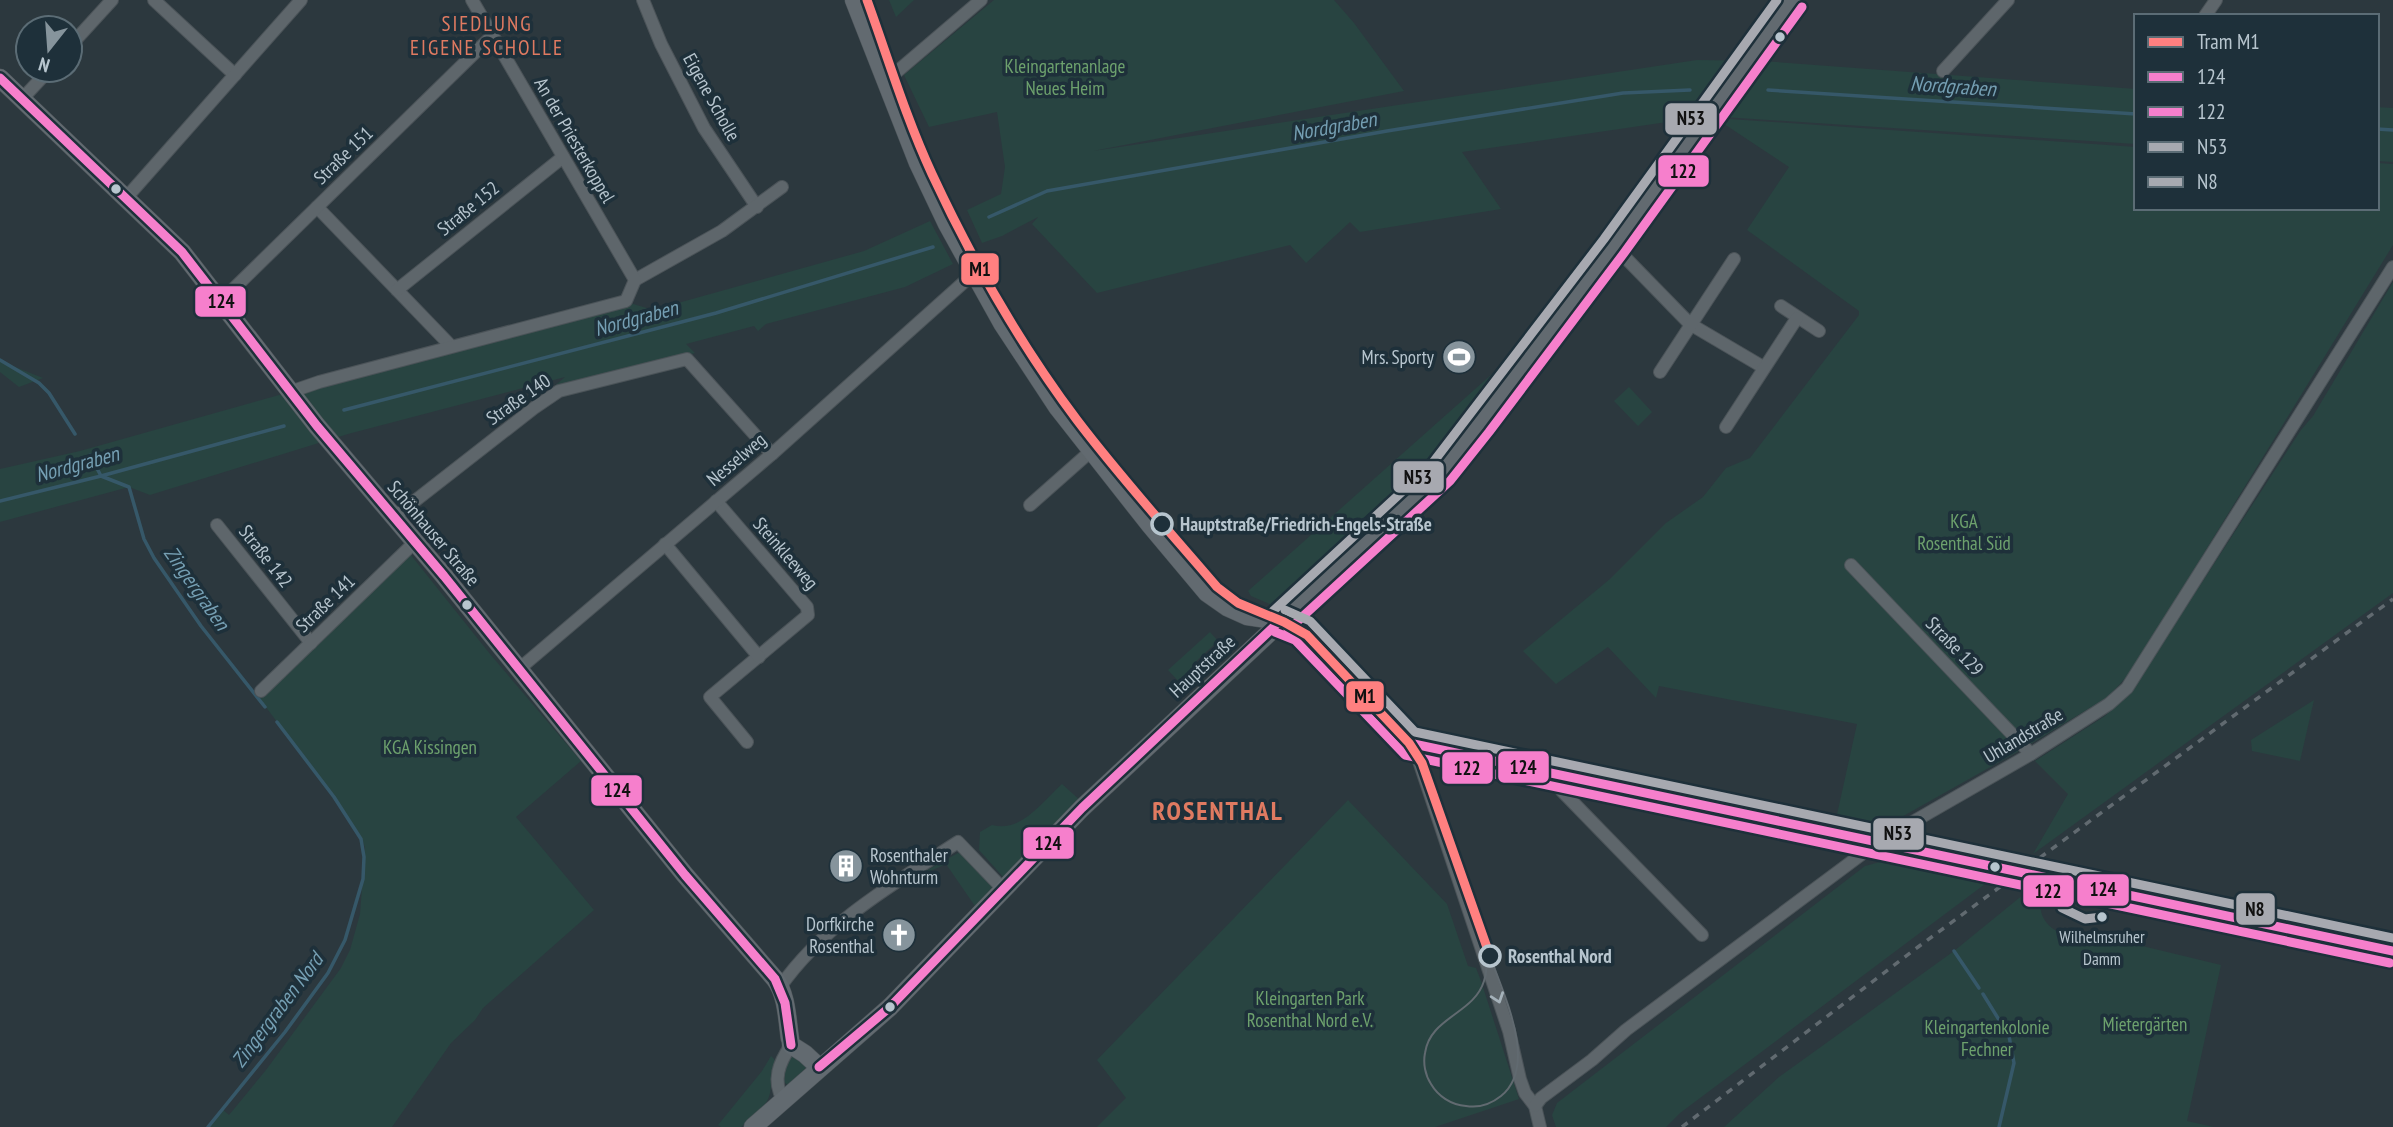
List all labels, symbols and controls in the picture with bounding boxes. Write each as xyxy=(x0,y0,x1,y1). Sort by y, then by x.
district label: SIEDLUNG EIGENE SCHOLLE xyxy=(410,10,564,61)
north arrow xyxy=(14,14,84,84)
legend xyxy=(2134,14,2379,210)
text: Tram M1 xyxy=(2197,28,2260,55)
unlabelled marker xyxy=(1773,30,1787,44)
street label: Eigene Scholle xyxy=(678,49,746,145)
text: N xyxy=(36,52,52,78)
park label: Kleingartenanlage Neues Heim xyxy=(1005,54,1126,100)
text: 124 xyxy=(2197,63,2226,90)
water label: Nordgraben xyxy=(1909,70,1998,103)
street label: An der Priesterkoppel xyxy=(529,73,621,207)
text: 122 xyxy=(2197,98,2225,125)
line badge: N53 xyxy=(1664,102,1718,136)
water label: Nordgraben xyxy=(1290,105,1380,147)
text: N53 xyxy=(1677,106,1705,130)
street label: Straße 151 xyxy=(308,121,378,189)
text: N53 xyxy=(2197,133,2227,160)
line badge: 122 xyxy=(1657,154,1710,188)
text: 122 xyxy=(1669,159,1697,183)
text: N8 xyxy=(2197,168,2218,195)
street label: Straße 152 xyxy=(432,176,504,240)
unlabelled marker xyxy=(109,182,123,196)
line badge: M1 xyxy=(960,252,1000,286)
text: M1 xyxy=(969,257,991,281)
line badge: 124 xyxy=(194,285,247,318)
text: 124 xyxy=(207,289,235,313)
water label: Nordgraben xyxy=(591,293,682,342)
sports icon: Mrs. Sporty xyxy=(1440,338,1478,376)
place label: Mrs. Sporty xyxy=(1362,345,1435,369)
street label: Straße 140 xyxy=(481,368,555,430)
street label: Nesselweg xyxy=(701,427,771,491)
water label: Nordgraben xyxy=(32,439,123,488)
line badge: N53 xyxy=(1392,460,1445,494)
text: N53 xyxy=(1404,465,1432,489)
street label: Schönhauser Straße xyxy=(383,475,485,591)
park label: KGA Rosenthal Süd xyxy=(1917,509,2011,555)
street label: Steinkleeweg xyxy=(748,512,824,594)
place label: Hauptstraße/Friedrich-Engels-Straße xyxy=(1180,512,1432,536)
marker: Hauptstraße/Friedrich-Engels-Straße xyxy=(1151,513,1173,535)
street label: Straße 142 xyxy=(234,520,298,592)
water label: Zingergraben xyxy=(158,541,237,637)
street label: Straße 141 xyxy=(290,569,360,637)
unlabelled marker xyxy=(460,598,474,612)
street label: Straße 129 xyxy=(1921,611,1989,681)
street label: Hauptstraße xyxy=(1164,629,1240,702)
line badge: M1 xyxy=(1345,680,1385,713)
text: M1 xyxy=(1354,684,1376,708)
street label: Uhlandstraße xyxy=(1979,702,2067,768)
park label: KGA Kissingen xyxy=(383,735,477,759)
line badge: 124 xyxy=(1497,750,1550,784)
line badge: 122 xyxy=(1441,751,1494,785)
text: 124 xyxy=(1509,755,1537,779)
text: 122 xyxy=(1453,756,1481,780)
line badge: 124 xyxy=(590,774,643,807)
text: 124 xyxy=(603,778,631,802)
district label: ROSENTHAL xyxy=(1152,794,1284,827)
line badge: N53 xyxy=(1872,817,1925,851)
text: N53 xyxy=(1884,821,1912,845)
line badge: 124 xyxy=(1022,826,1075,860)
text: 124 xyxy=(1034,831,1062,855)
place label: Rosenthaler Wohnturm xyxy=(870,843,949,889)
building icon: Rosenthaler Wohnturm xyxy=(827,847,865,885)
unlabelled marker xyxy=(1988,860,2002,874)
line badge: 124 xyxy=(2076,873,2130,907)
line badge: 122 xyxy=(2022,874,2075,908)
text: 124 xyxy=(2089,877,2117,901)
text: 122 xyxy=(2034,879,2062,903)
line badge: N8 xyxy=(2235,892,2276,926)
text: N8 xyxy=(2245,897,2265,921)
marker: Wilhelmsruher Damm xyxy=(2095,910,2109,924)
place label: Dorfkirche Rosenthal xyxy=(806,912,875,958)
church icon: Dorfkirche Rosenthal xyxy=(880,916,918,954)
place label: Wilhelmsruher Damm xyxy=(2059,926,2145,970)
place label: Rosenthal Nord xyxy=(1508,944,1612,968)
water label: Zingergraben Nord xyxy=(225,945,331,1073)
marker: Rosenthal Nord xyxy=(1479,945,1501,967)
park label: Kleingarten Park Rosenthal Nord e.V. xyxy=(1247,986,1373,1032)
one-way arrow xyxy=(1490,991,1504,1003)
unlabelled marker xyxy=(883,1000,897,1014)
park label: Mietergärten xyxy=(2103,1012,2187,1036)
park label: Kleingartenkolonie Fechner xyxy=(1924,1015,2050,1061)

